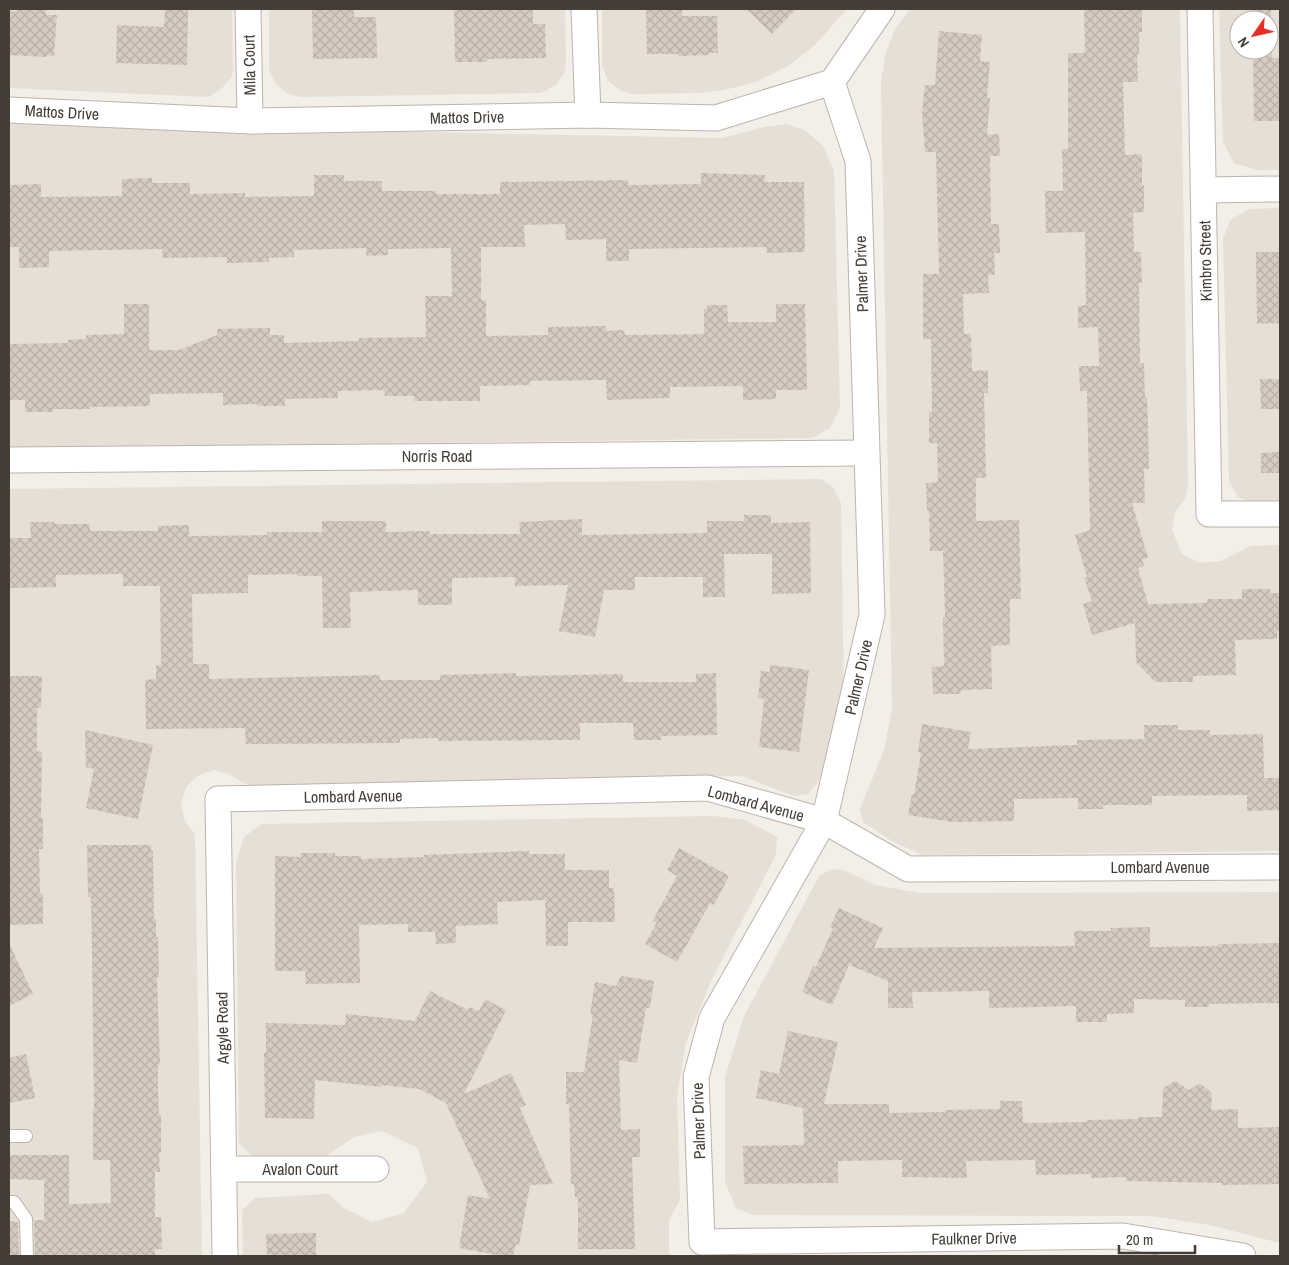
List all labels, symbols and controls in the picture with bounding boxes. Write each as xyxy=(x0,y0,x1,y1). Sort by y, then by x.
north arrow xyxy=(1229,10,1279,60)
street label: Mila Court xyxy=(237,34,261,95)
text: N xyxy=(1233,34,1253,51)
street label: Mattos Drive xyxy=(24,99,100,125)
street label: Mattos Drive xyxy=(430,105,504,129)
street label: Kimbro Street xyxy=(1193,220,1217,302)
street label: Palmer Drive xyxy=(849,235,873,313)
street label: Norris Road xyxy=(402,445,472,467)
street label: Palmer Drive xyxy=(839,637,877,717)
street label: Lombard Avenue xyxy=(705,780,807,826)
street label: Lombard Avenue xyxy=(303,784,403,808)
street label: Lombard Avenue xyxy=(1111,856,1209,878)
street label: Argyle Road xyxy=(210,992,234,1065)
street label: Palmer Drive xyxy=(686,1082,710,1160)
street label: Avalon Court xyxy=(261,1158,338,1180)
scale bar xyxy=(1119,1222,1195,1254)
street label: Faulkner Drive xyxy=(931,1226,1017,1250)
text: 20 m xyxy=(1126,1229,1153,1250)

